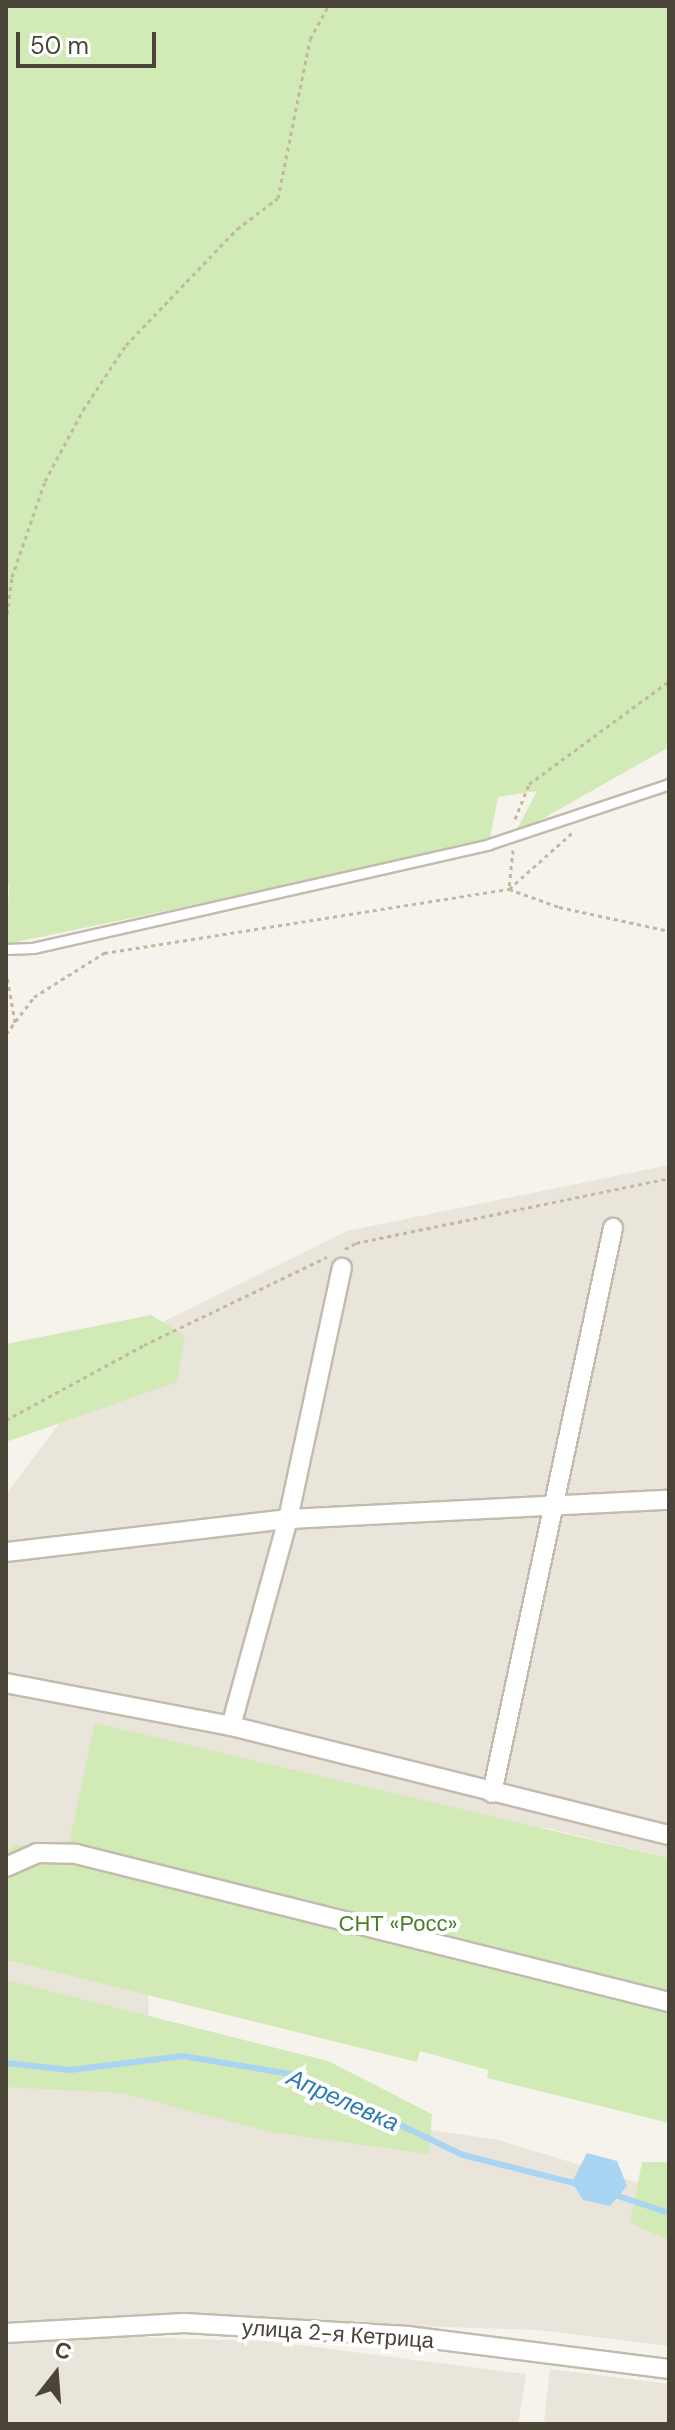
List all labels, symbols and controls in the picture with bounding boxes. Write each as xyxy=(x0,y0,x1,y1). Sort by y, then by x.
scale bar xyxy=(20,16,160,66)
text: 50 m xyxy=(30,30,89,61)
park label: СНТ «Росс» xyxy=(339,1911,457,1937)
water label: Апрелевка xyxy=(283,2063,403,2137)
street label: улица 2-я Кетрица xyxy=(241,2314,435,2354)
north arrow xyxy=(16,2334,96,2414)
text: С xyxy=(51,2334,75,2367)

